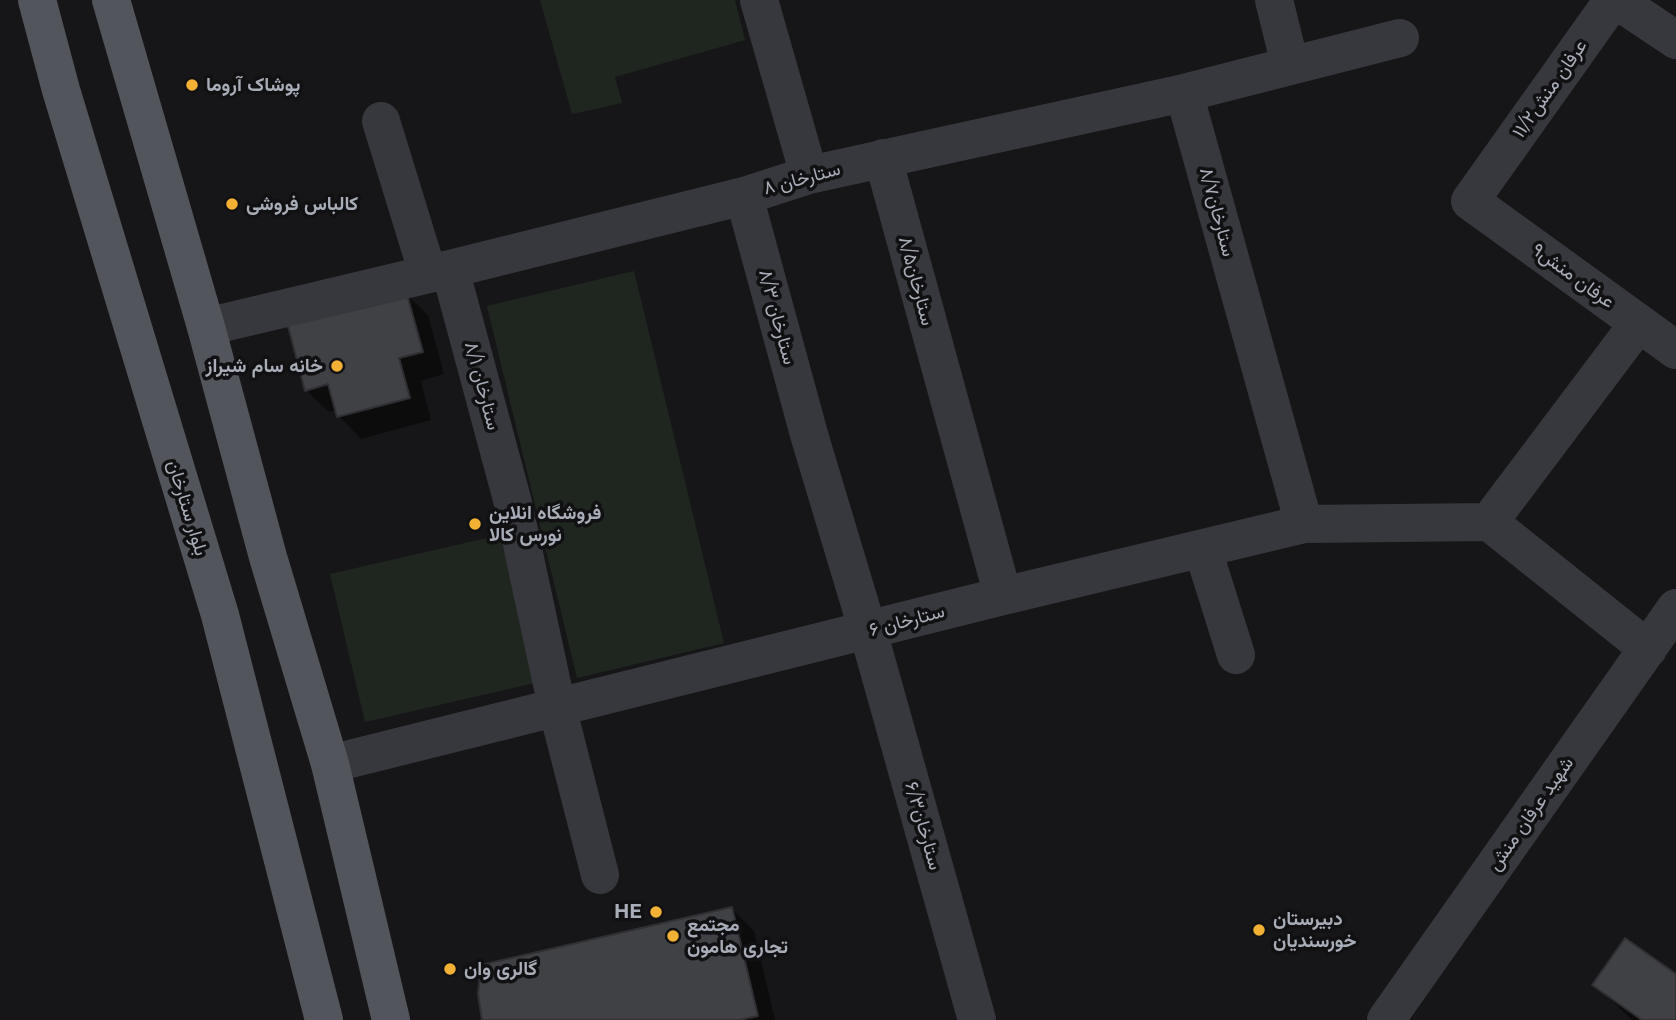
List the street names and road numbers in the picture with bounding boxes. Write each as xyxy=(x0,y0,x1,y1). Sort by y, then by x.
street label: عرفان منش۱۱/۲ xyxy=(1508,35,1592,143)
street label: ستارخان ۸ xyxy=(761,158,843,200)
street label: ستارخان۸/۷ xyxy=(1194,165,1240,259)
street label: ستارخان۸/۵ xyxy=(893,234,939,328)
street label: عرفان منش۹ xyxy=(1527,238,1619,314)
street label: ستارخان ۸/۳ xyxy=(753,267,801,367)
street label: ستارخان ۸/۱ xyxy=(459,339,505,433)
street label: بلوار ستارخان xyxy=(162,457,212,559)
street label: ستارخان ۶ xyxy=(867,600,947,642)
street label: شهید عرفان منش xyxy=(1483,753,1579,875)
street label: ستارخان۶/۳ xyxy=(900,779,946,873)

